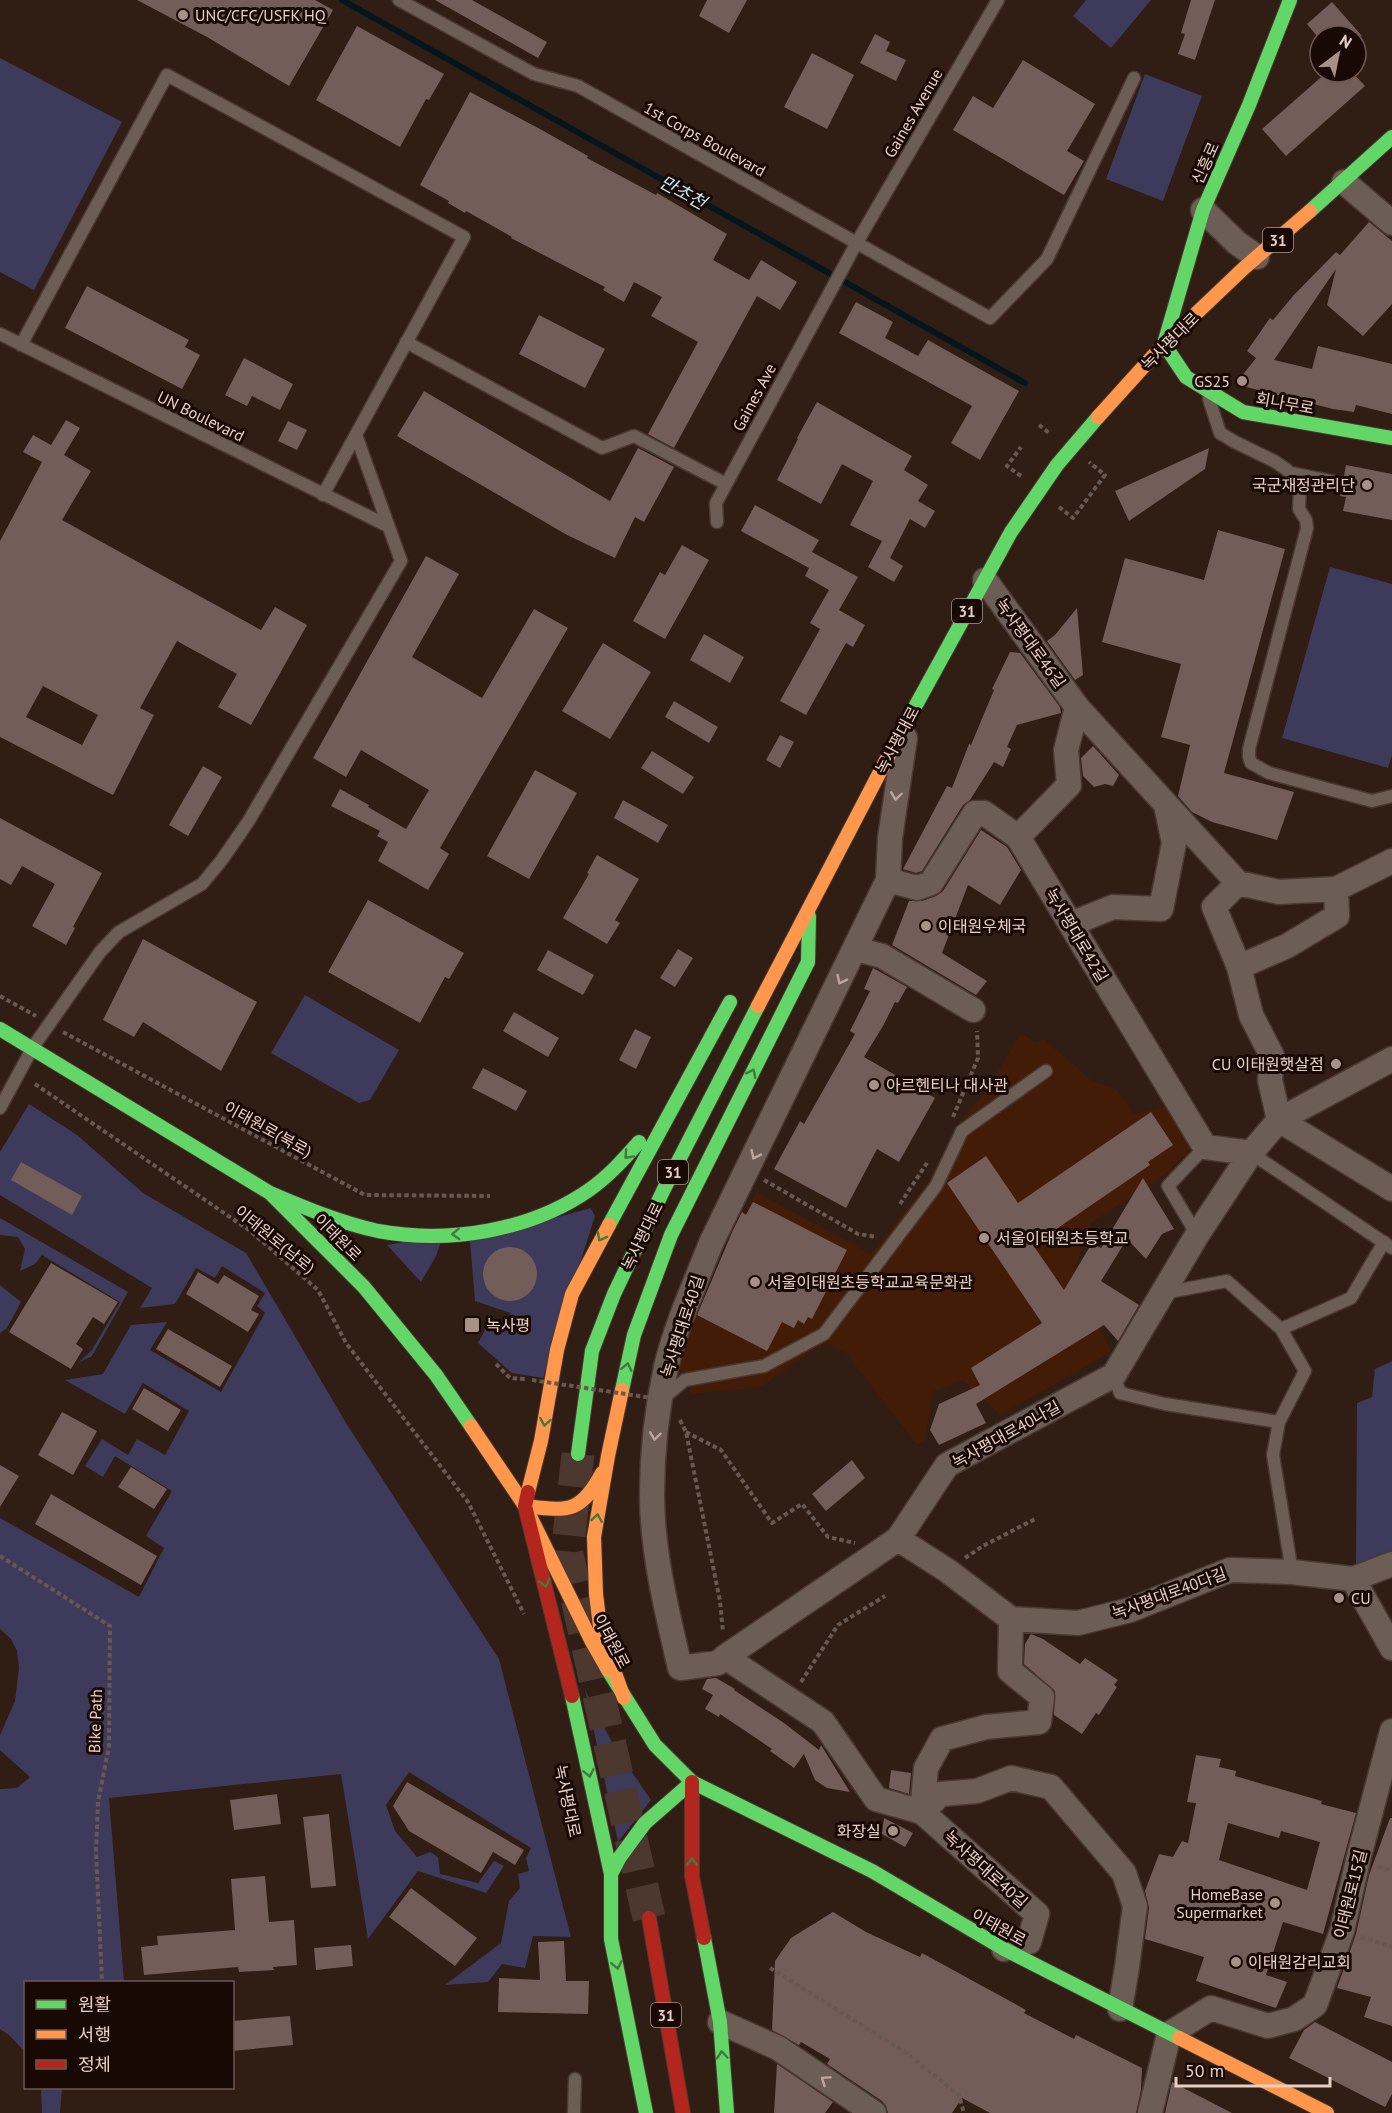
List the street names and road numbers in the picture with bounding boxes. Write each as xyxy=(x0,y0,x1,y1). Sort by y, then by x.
street label: Gaines Avenue xyxy=(879,65,947,161)
street label: 1st Corps Boulevard xyxy=(641,97,769,181)
street label: 신흥로 xyxy=(1187,139,1223,187)
road number: 31 xyxy=(1263,228,1293,252)
street label: 녹사평대로 xyxy=(1137,308,1203,374)
street label: Gaines Ave xyxy=(728,360,780,434)
street label: UN Boulevard xyxy=(154,386,248,446)
street label: 회나무로 xyxy=(1254,388,1316,418)
street label: 녹사평대로46길 xyxy=(992,594,1070,692)
road number: 31 xyxy=(952,599,982,623)
street label: 녹사평대로 xyxy=(871,703,923,777)
street label: 녹사평대로42길 xyxy=(1041,885,1113,985)
street label: 이태원로(북로) xyxy=(221,1097,315,1161)
road number: 31 xyxy=(658,1160,688,1184)
street label: 녹사평대로 xyxy=(617,1198,667,1273)
street label: 이태원로(남로) xyxy=(231,1201,319,1277)
street label: 이태원로 xyxy=(310,1209,366,1265)
street label: 녹사평대로40길 xyxy=(656,1273,708,1379)
street label: 녹사평대로40나길 xyxy=(948,1396,1064,1472)
street label: 녹사평대로40다길 xyxy=(1109,1563,1229,1623)
street label: 이태원로 xyxy=(589,1610,635,1672)
street label: Bike Path xyxy=(84,1689,106,1753)
street label: 녹사평대로 xyxy=(551,1763,585,1839)
street label: 녹사평대로40길 xyxy=(940,1826,1032,1912)
street label: 이태원로15길 xyxy=(1329,1847,1371,1941)
street label: 이태원로 xyxy=(968,1904,1030,1950)
road number: 31 xyxy=(651,2003,681,2027)

